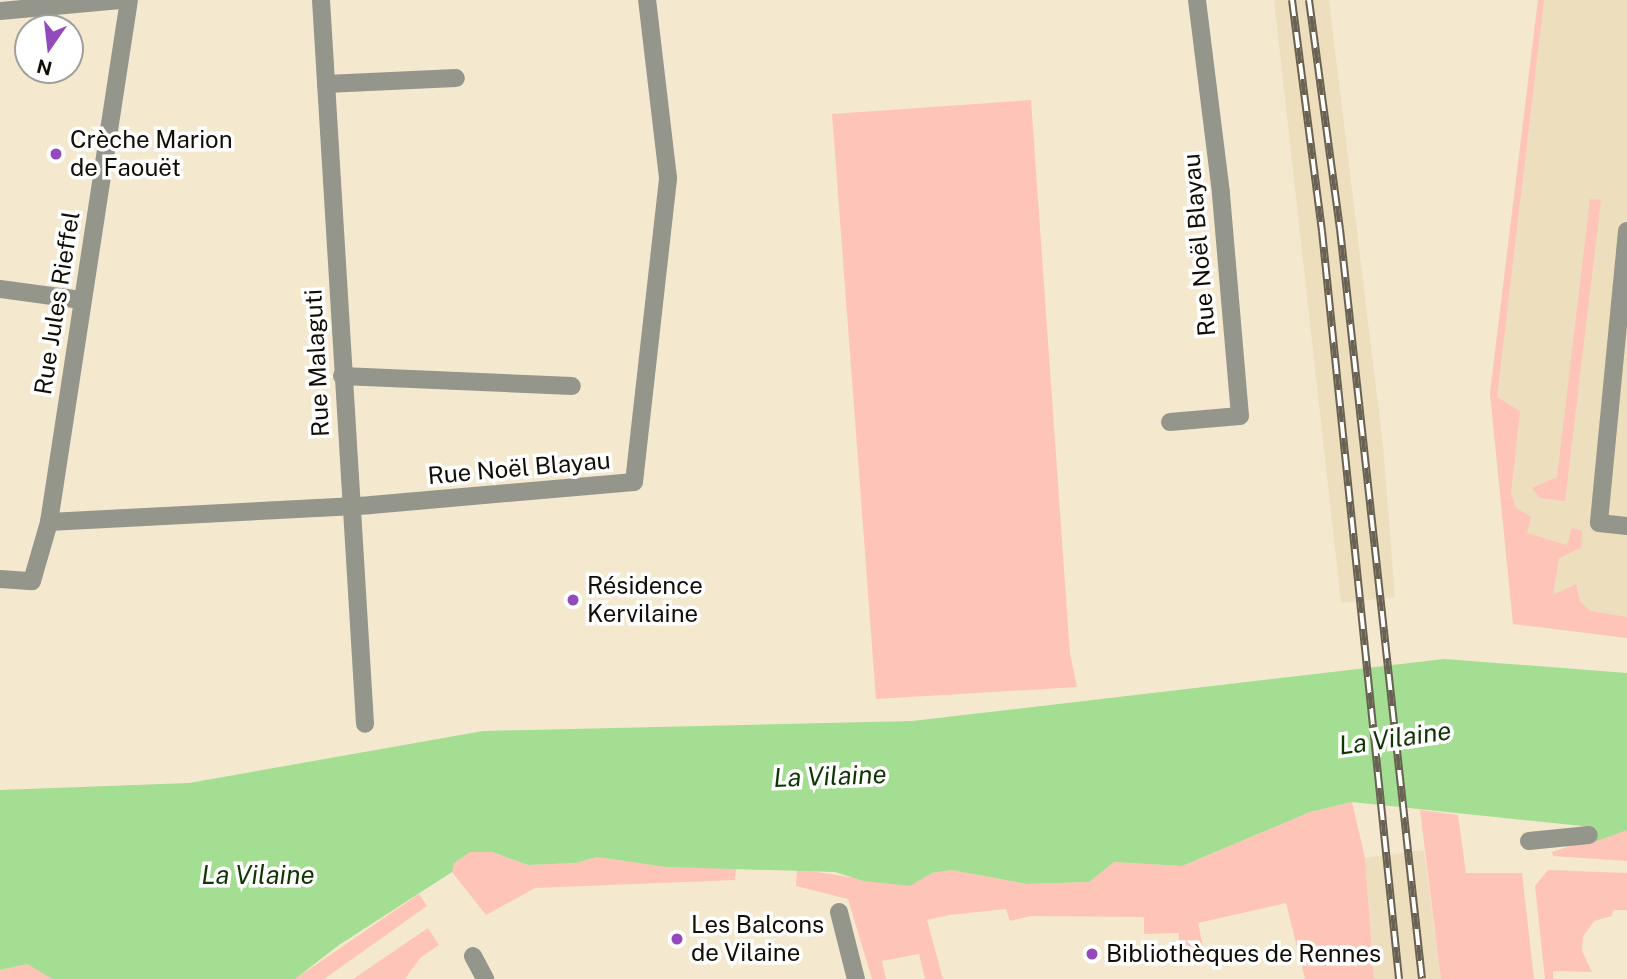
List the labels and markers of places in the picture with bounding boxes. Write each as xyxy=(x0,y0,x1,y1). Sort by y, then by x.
place label: Crèche Marion de Faouët xyxy=(70,126,233,182)
marker: Crèche Marion de Faouët xyxy=(48,146,64,162)
place label: Résidence Kervilaine xyxy=(587,572,703,628)
marker: Résidence Kervilaine xyxy=(565,592,581,608)
place label: Les Balcons de Vilaine xyxy=(691,911,824,967)
marker: Les Balcons de Vilaine xyxy=(669,931,685,947)
place label: Bibliothèques de Rennes xyxy=(1106,940,1382,968)
marker: Bibliothèques de Rennes xyxy=(1084,946,1100,962)

